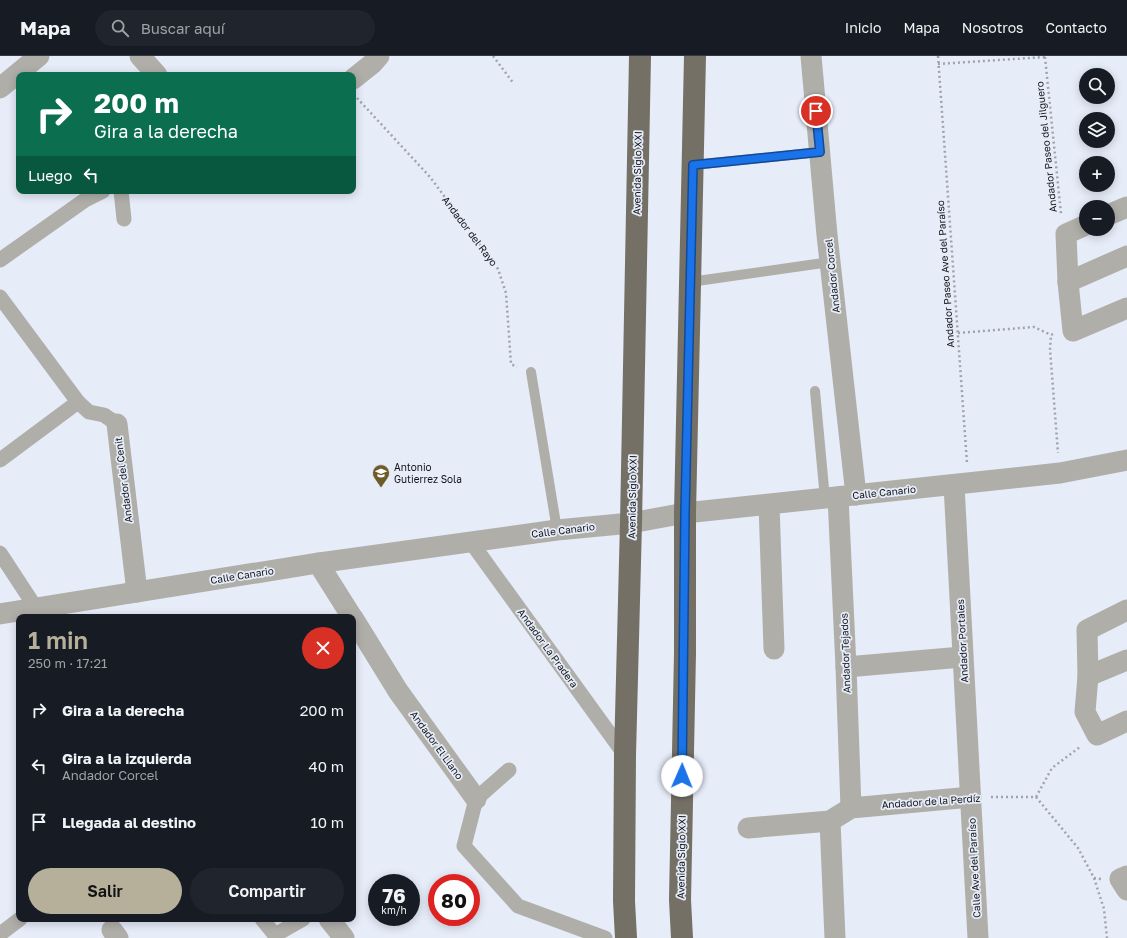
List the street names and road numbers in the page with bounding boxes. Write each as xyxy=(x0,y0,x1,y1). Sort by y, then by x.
street label: Andador Paseo del Jilguero xyxy=(1033,81,1059,213)
street label: Avenida Siglo XXI xyxy=(630,131,644,215)
street label: Andador del Rayo xyxy=(440,194,500,268)
street label: Andador Paseo Ave del Paraíso xyxy=(934,200,956,348)
street label: Andador Corcel xyxy=(822,238,842,314)
street label: Andador del Cenit xyxy=(112,436,134,524)
street label: Avenida Siglo XXI xyxy=(625,455,639,539)
street label: Calle Canario xyxy=(852,483,916,501)
street label: Calle Canario xyxy=(531,520,595,540)
street label: Calle Canario xyxy=(210,564,274,586)
street label: Andador Portales xyxy=(954,599,970,683)
street label: Andador La Pradera xyxy=(515,606,581,690)
street label: Andador Tejados xyxy=(838,613,852,693)
street label: Andador El Llano xyxy=(408,708,466,782)
street label: Andador de la Perdíz xyxy=(881,792,981,810)
street label: Avenida Siglo XXI xyxy=(674,815,688,899)
street label: Calle Ave del Paraíso xyxy=(965,818,983,918)

